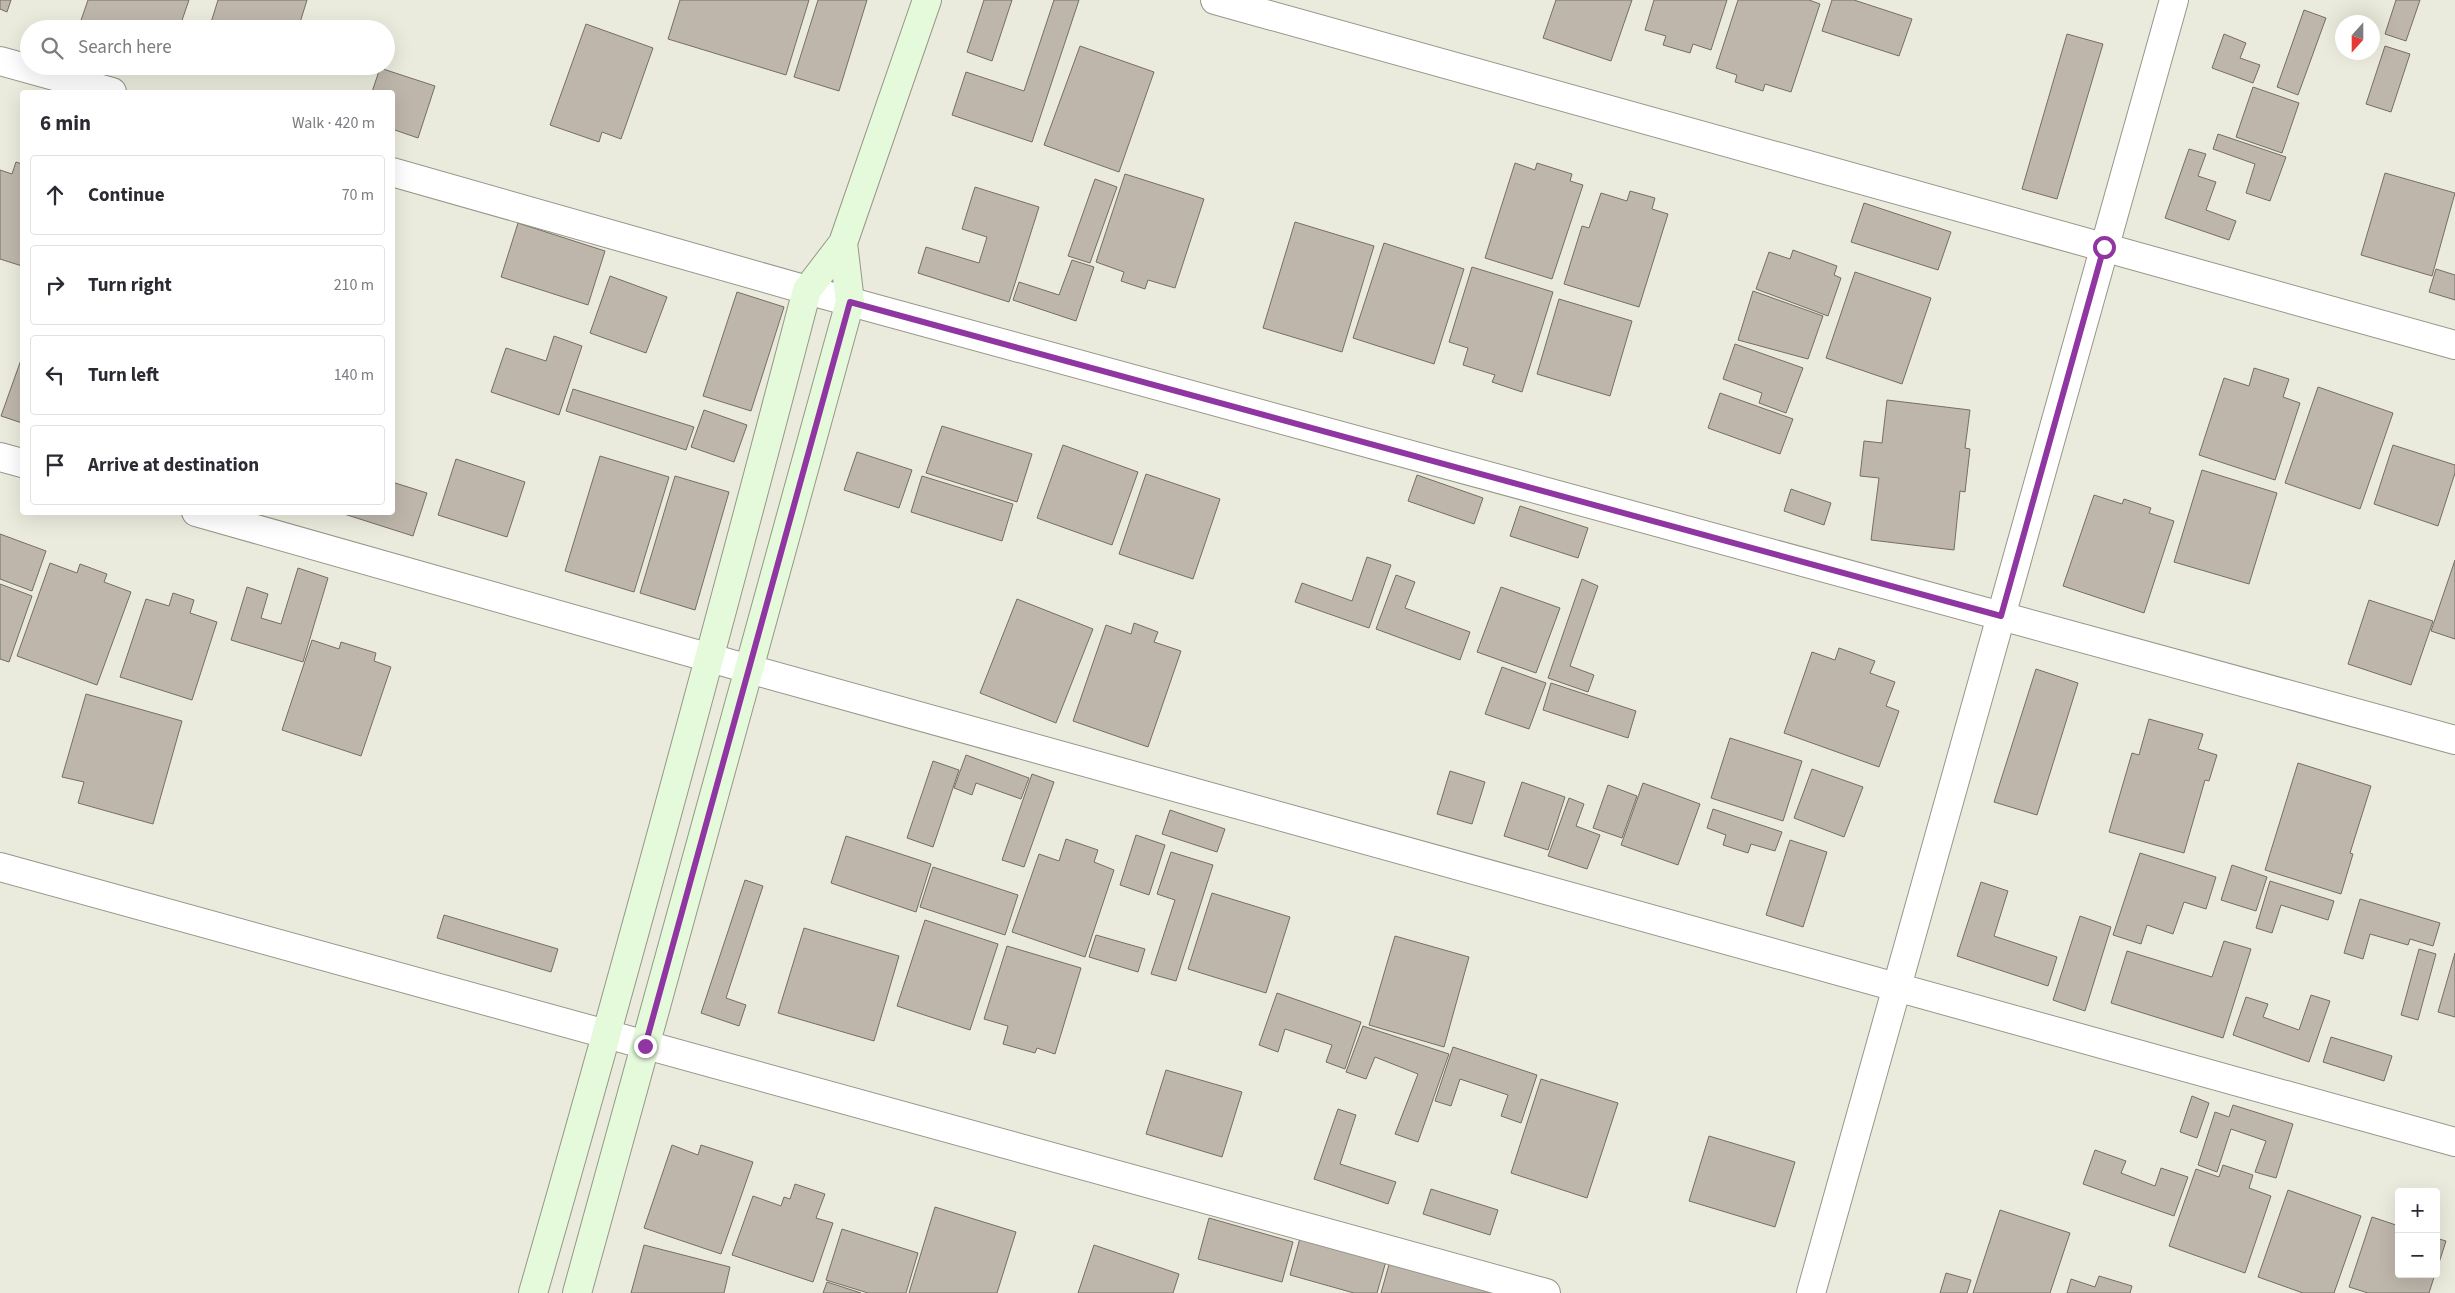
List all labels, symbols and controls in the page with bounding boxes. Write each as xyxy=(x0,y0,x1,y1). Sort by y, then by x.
north arrow xyxy=(2335,15,2380,60)
search box xyxy=(20,20,395,75)
icon: search xyxy=(38,34,66,62)
text: Search here xyxy=(78,34,172,61)
text: 6 min xyxy=(40,108,91,138)
text: Walk · 420 m xyxy=(292,112,375,134)
icon: ahead xyxy=(41,181,69,209)
text: Continue xyxy=(88,182,165,209)
text: 70 m xyxy=(342,184,374,206)
route start xyxy=(2093,236,2116,259)
icon: right xyxy=(41,271,69,299)
text: Turn right xyxy=(88,272,172,299)
text: 210 m xyxy=(334,274,374,296)
icon: left xyxy=(41,361,69,389)
text: Turn left xyxy=(88,362,159,389)
text: 140 m xyxy=(334,364,374,386)
icon: arrive xyxy=(41,451,69,479)
text: Arrive at destination xyxy=(88,452,259,479)
route end xyxy=(634,1035,657,1058)
map controls xyxy=(2395,1188,2440,1278)
button: + xyxy=(2395,1188,2440,1233)
button: − xyxy=(2395,1233,2440,1278)

